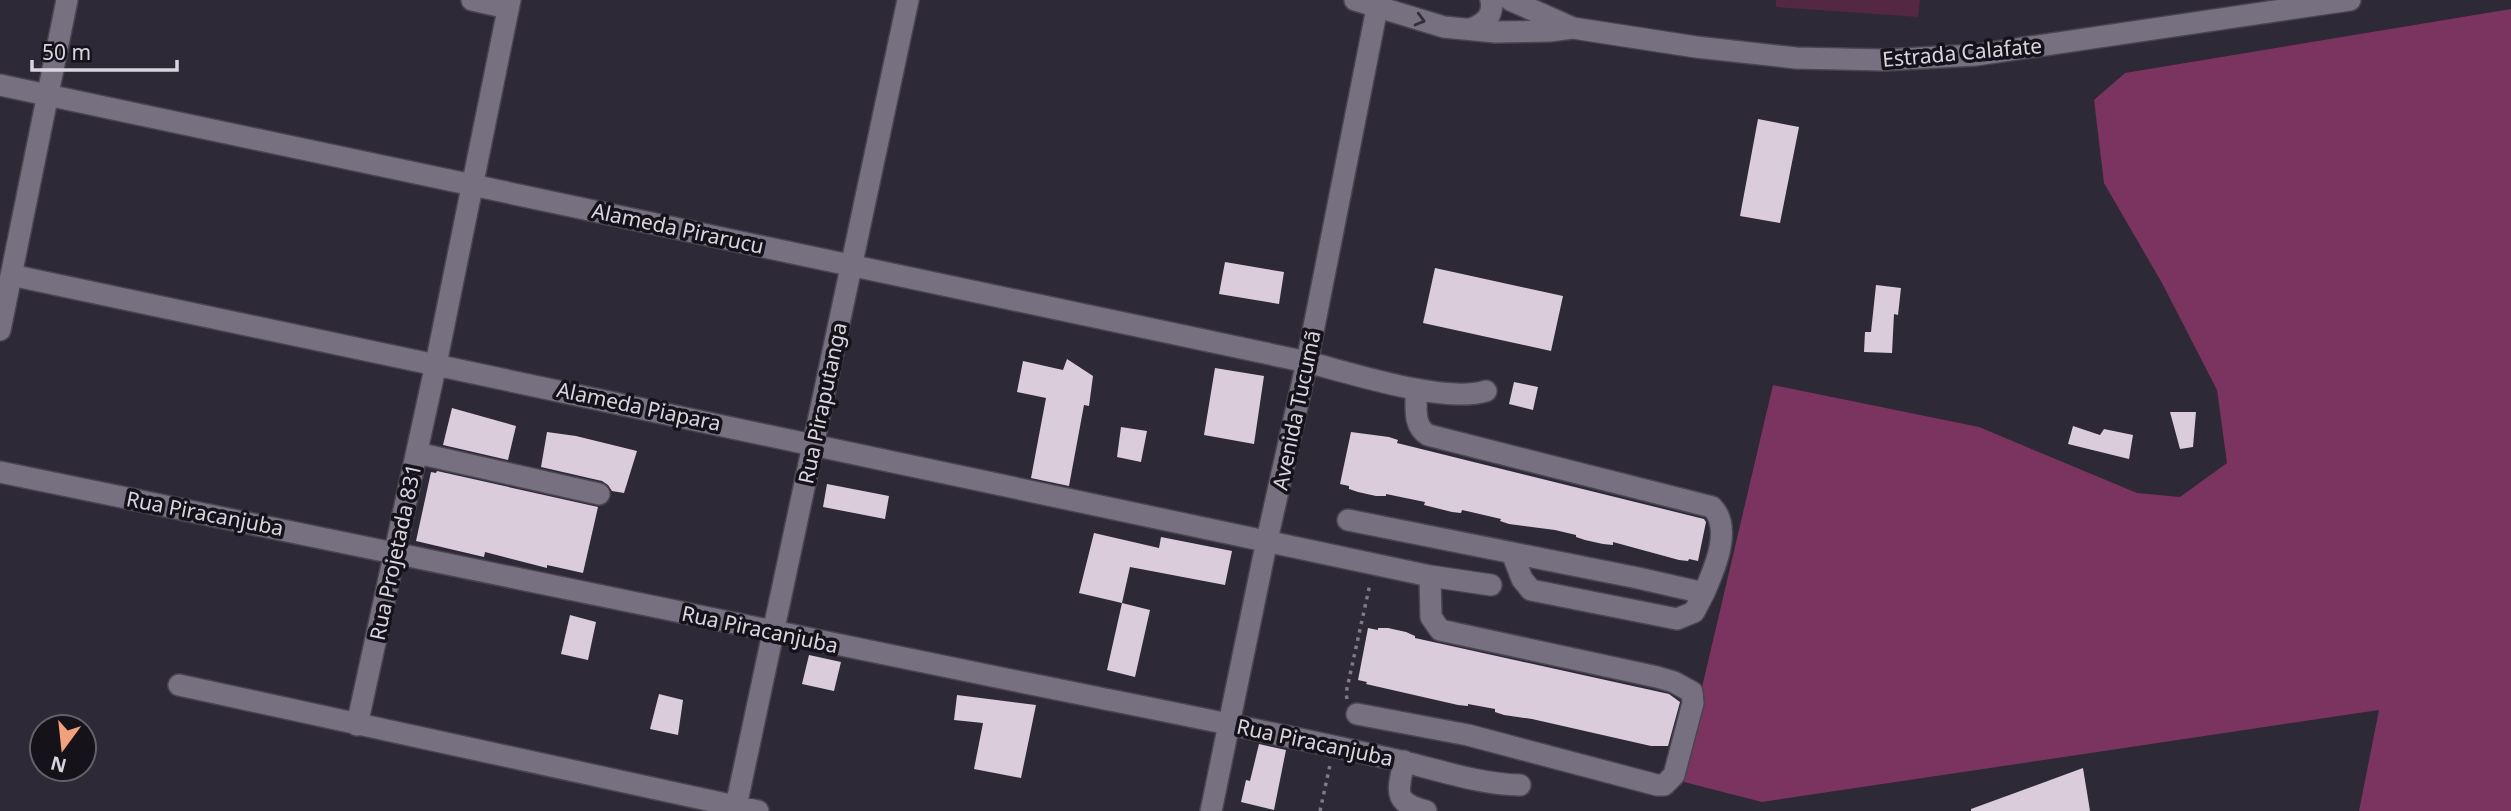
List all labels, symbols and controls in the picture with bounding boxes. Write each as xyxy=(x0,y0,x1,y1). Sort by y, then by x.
one-way arrow xyxy=(1414,12,1426,27)
scale bar xyxy=(32,28,177,72)
street label: Estrada Calafate xyxy=(1881,31,2043,73)
text: 50 m xyxy=(42,38,91,66)
street label: Alameda Pirarucu xyxy=(589,196,767,260)
street label: Rua Piraputanga xyxy=(791,320,853,486)
street label: Avenida Tucumã xyxy=(1265,328,1327,492)
street label: Alameda Piapara xyxy=(554,375,724,437)
street label: Rua Projetada 831 xyxy=(363,461,427,643)
street label: Rua Piracanjuba xyxy=(124,484,286,542)
street label: Rua Piracanjuba xyxy=(679,599,841,659)
street label: Rua Piracanjuba xyxy=(1234,712,1396,772)
north arrow xyxy=(28,713,98,783)
text: N xyxy=(48,750,69,779)

